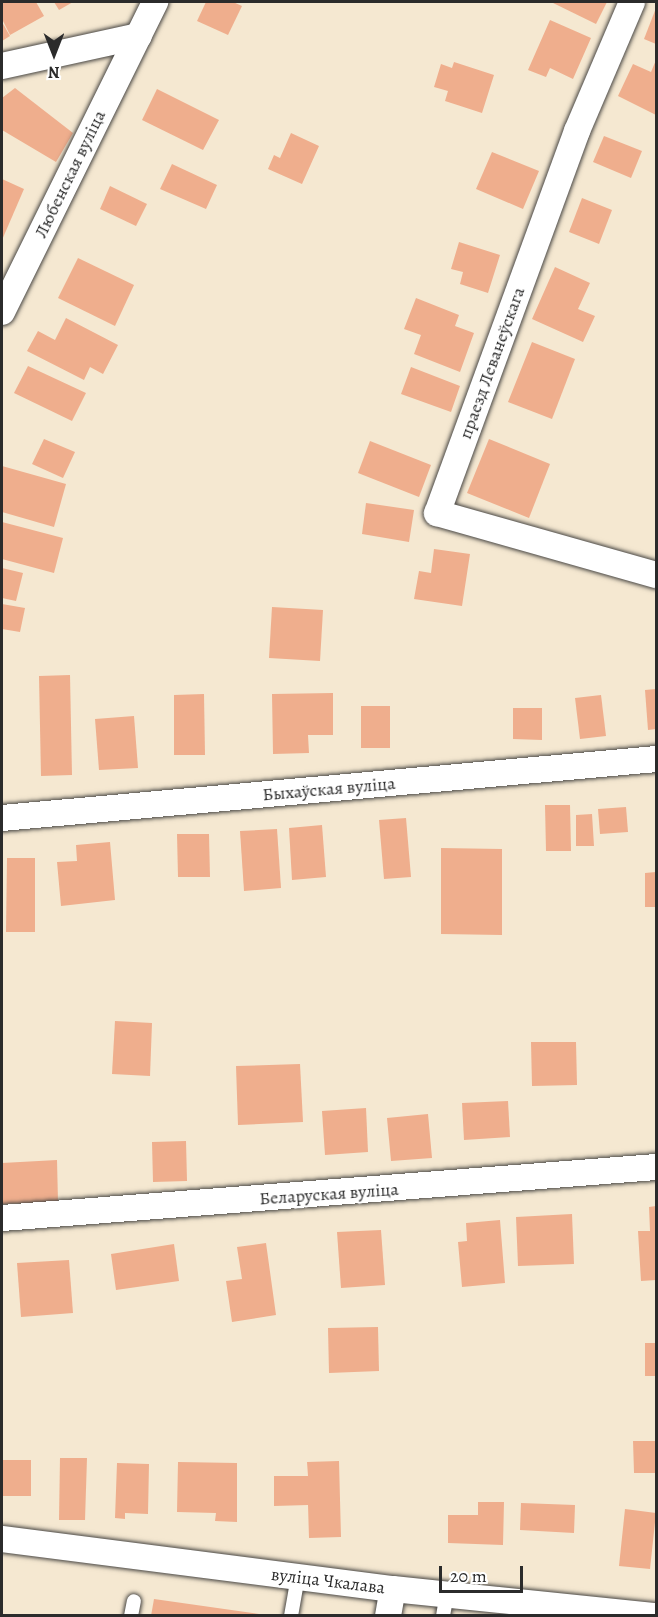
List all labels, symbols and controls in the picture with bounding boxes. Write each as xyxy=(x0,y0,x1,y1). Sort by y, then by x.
north arrow xyxy=(24,24,84,84)
text: N xyxy=(48,61,60,83)
street label: Любенская вуліца xyxy=(30,107,110,241)
street label: праезд Леванеўскага xyxy=(454,284,530,442)
street label: Быхаўская вуліца xyxy=(262,772,396,806)
street label: Беларуская вуліца xyxy=(259,1178,399,1210)
scale bar xyxy=(442,1554,526,1592)
street label: вуліца Чкалава xyxy=(270,1563,386,1599)
text: 20 m xyxy=(450,1564,487,1588)

